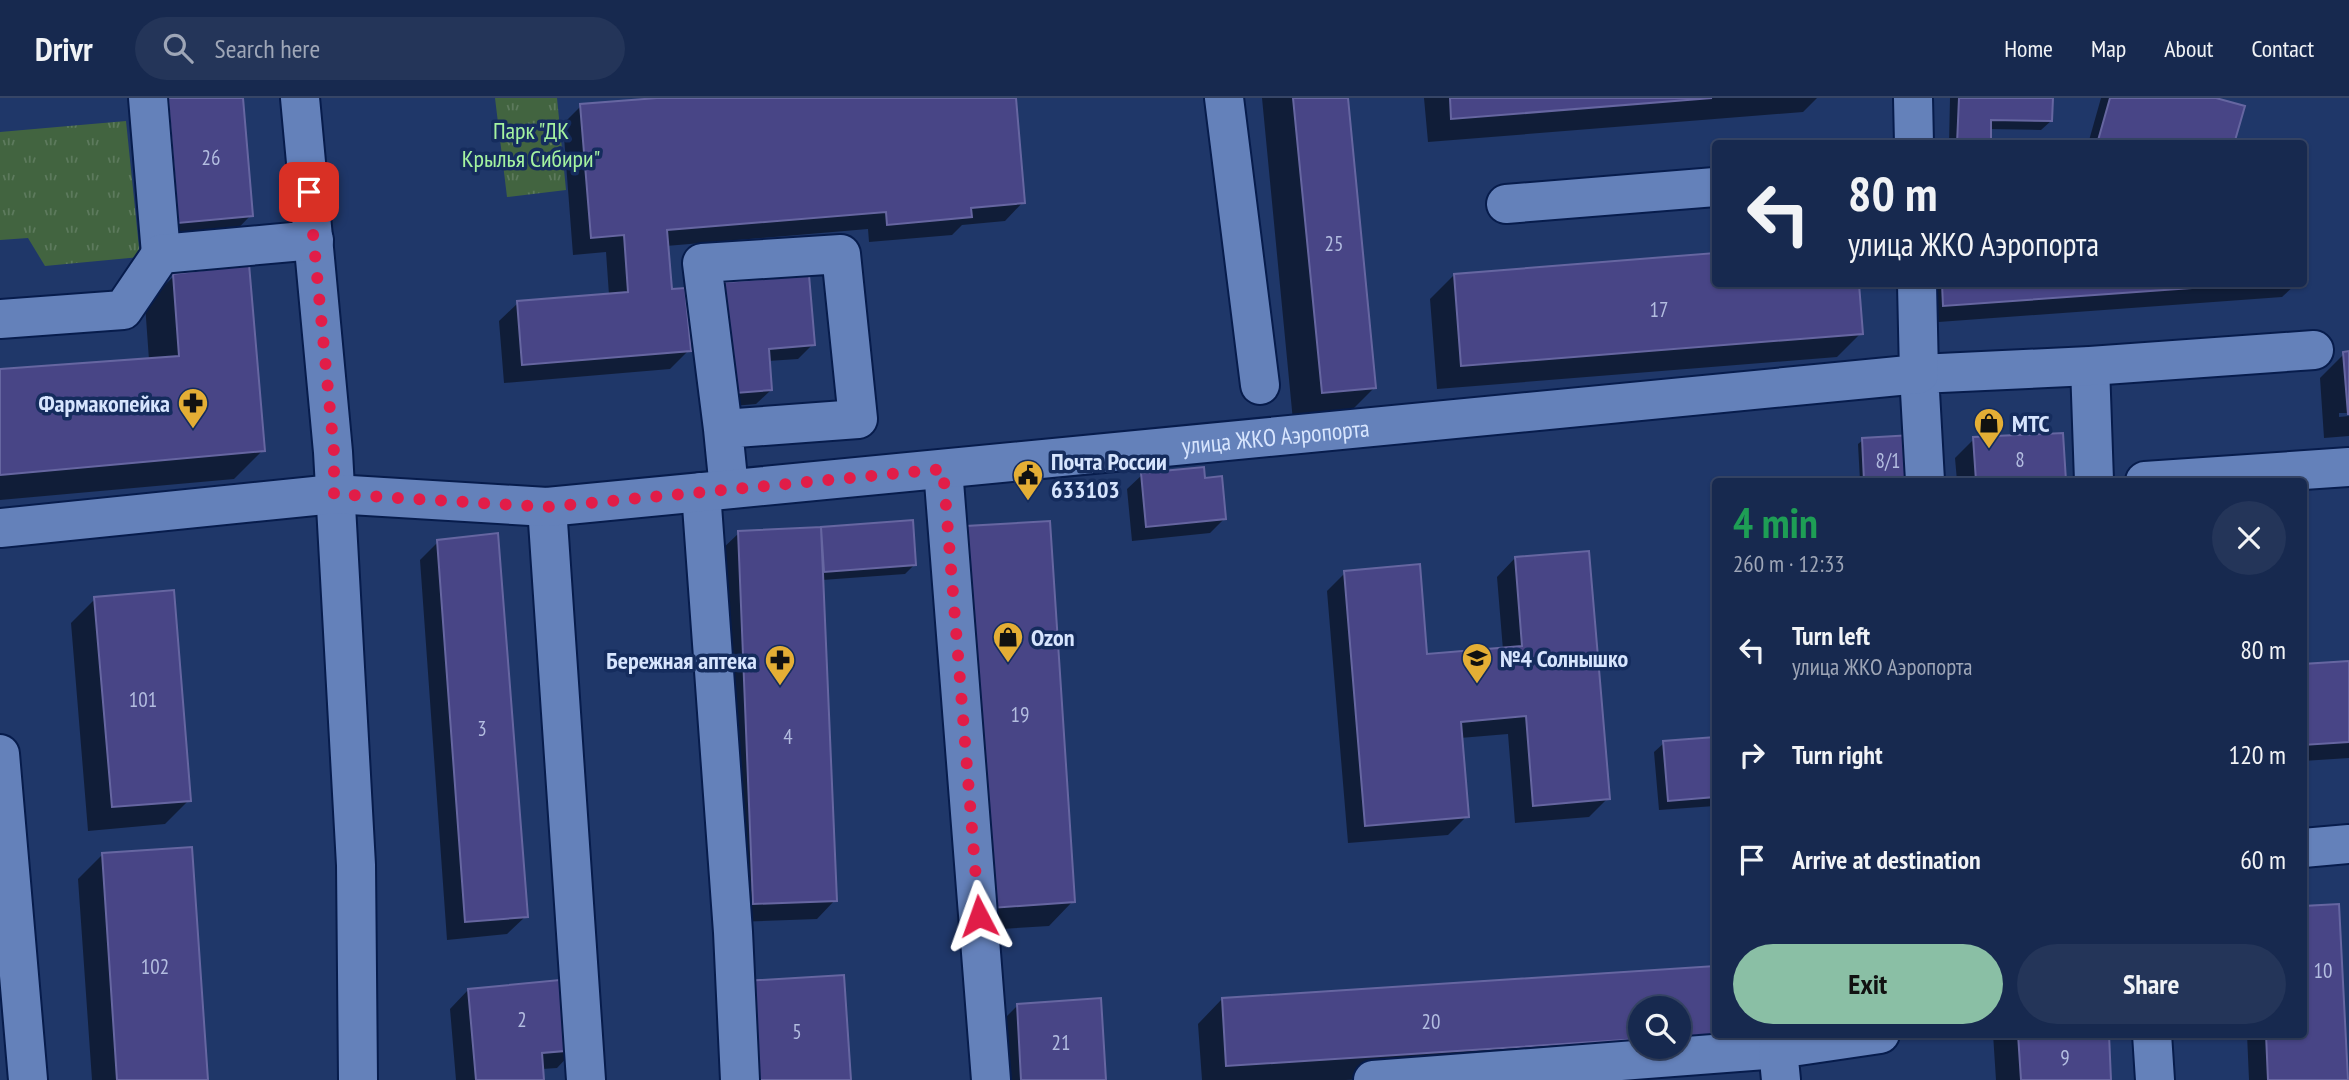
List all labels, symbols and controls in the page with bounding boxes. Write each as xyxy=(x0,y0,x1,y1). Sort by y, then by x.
search box xyxy=(135,17,625,80)
text: Drivr xyxy=(35,27,93,70)
icon: search xyxy=(159,29,197,67)
text: Search here xyxy=(215,32,320,65)
text: Home xyxy=(2004,33,2053,64)
text: Map xyxy=(2091,33,2126,64)
text: About xyxy=(2164,33,2213,64)
text: Contact xyxy=(2251,33,2314,64)
park label: Парк "ДК Крылья Сибири" xyxy=(462,115,600,174)
house number: 26 xyxy=(202,144,220,171)
text: 80 m xyxy=(1848,161,1937,225)
pin xyxy=(279,162,339,222)
icon: left xyxy=(1733,168,1824,259)
icon: arrive xyxy=(290,173,328,211)
text: улица ЖКО Аэропорта xyxy=(1848,223,2099,265)
house number: 25 xyxy=(1325,230,1343,257)
house number: 17 xyxy=(1650,296,1668,323)
pharmacy icon: Фармакопейка xyxy=(176,386,210,430)
place label: Фармакопейка xyxy=(38,388,170,419)
shop icon: МТС xyxy=(1972,406,2006,450)
place label: МТС xyxy=(2012,408,2050,439)
street label: улица ЖКО Аэропорта xyxy=(1180,412,1371,461)
place label: Почта России 633103 xyxy=(1051,446,1167,505)
house number: 8 xyxy=(2015,446,2025,473)
house number: 8/1 xyxy=(1875,447,1901,474)
public building icon: Почта России 633103 xyxy=(1011,458,1045,502)
text: 4 min xyxy=(1733,495,1818,550)
button: close xyxy=(2212,501,2286,575)
text: 260 m · 12:33 xyxy=(1733,549,1845,578)
text: Turn left xyxy=(1792,619,1870,652)
shop icon: Ozon xyxy=(991,620,1025,664)
place label: Ozon xyxy=(1031,622,1074,653)
icon: left xyxy=(1733,631,1771,669)
text: 80 m xyxy=(2240,633,2286,666)
school or university icon: №4 Солнышко xyxy=(1460,641,1494,685)
pharmacy icon: Бережная аптека xyxy=(763,643,797,687)
place label: №4 Солнышко xyxy=(1500,643,1628,674)
place label: Бережная аптека xyxy=(606,645,757,676)
text: улица ЖКО Аэропорта xyxy=(1792,652,1972,681)
house number: 101 xyxy=(129,686,157,713)
house number: 19 xyxy=(1011,701,1029,728)
house number: 3 xyxy=(477,715,487,742)
house number: 4 xyxy=(783,723,793,750)
icon: right xyxy=(1733,736,1771,774)
text: Turn right xyxy=(1792,738,1883,771)
text: 120 m xyxy=(2228,738,2286,771)
icon: arrive xyxy=(1733,841,1771,879)
text: Arrive at destination xyxy=(1792,843,1981,876)
text: 60 m xyxy=(2240,843,2286,876)
position arrow xyxy=(942,879,1016,953)
button: Exit xyxy=(1733,944,2003,1024)
button: Share xyxy=(2017,944,2286,1024)
house number: 102 xyxy=(141,953,169,980)
house number: 10 xyxy=(2314,957,2332,984)
map controls xyxy=(1628,996,1691,1059)
button: search xyxy=(1628,996,1691,1059)
house number: 2 xyxy=(517,1006,527,1033)
house number: 20 xyxy=(1422,1008,1440,1035)
house number: 5 xyxy=(792,1018,802,1045)
house number: 21 xyxy=(1052,1029,1070,1056)
house number: 9 xyxy=(2060,1044,2070,1071)

